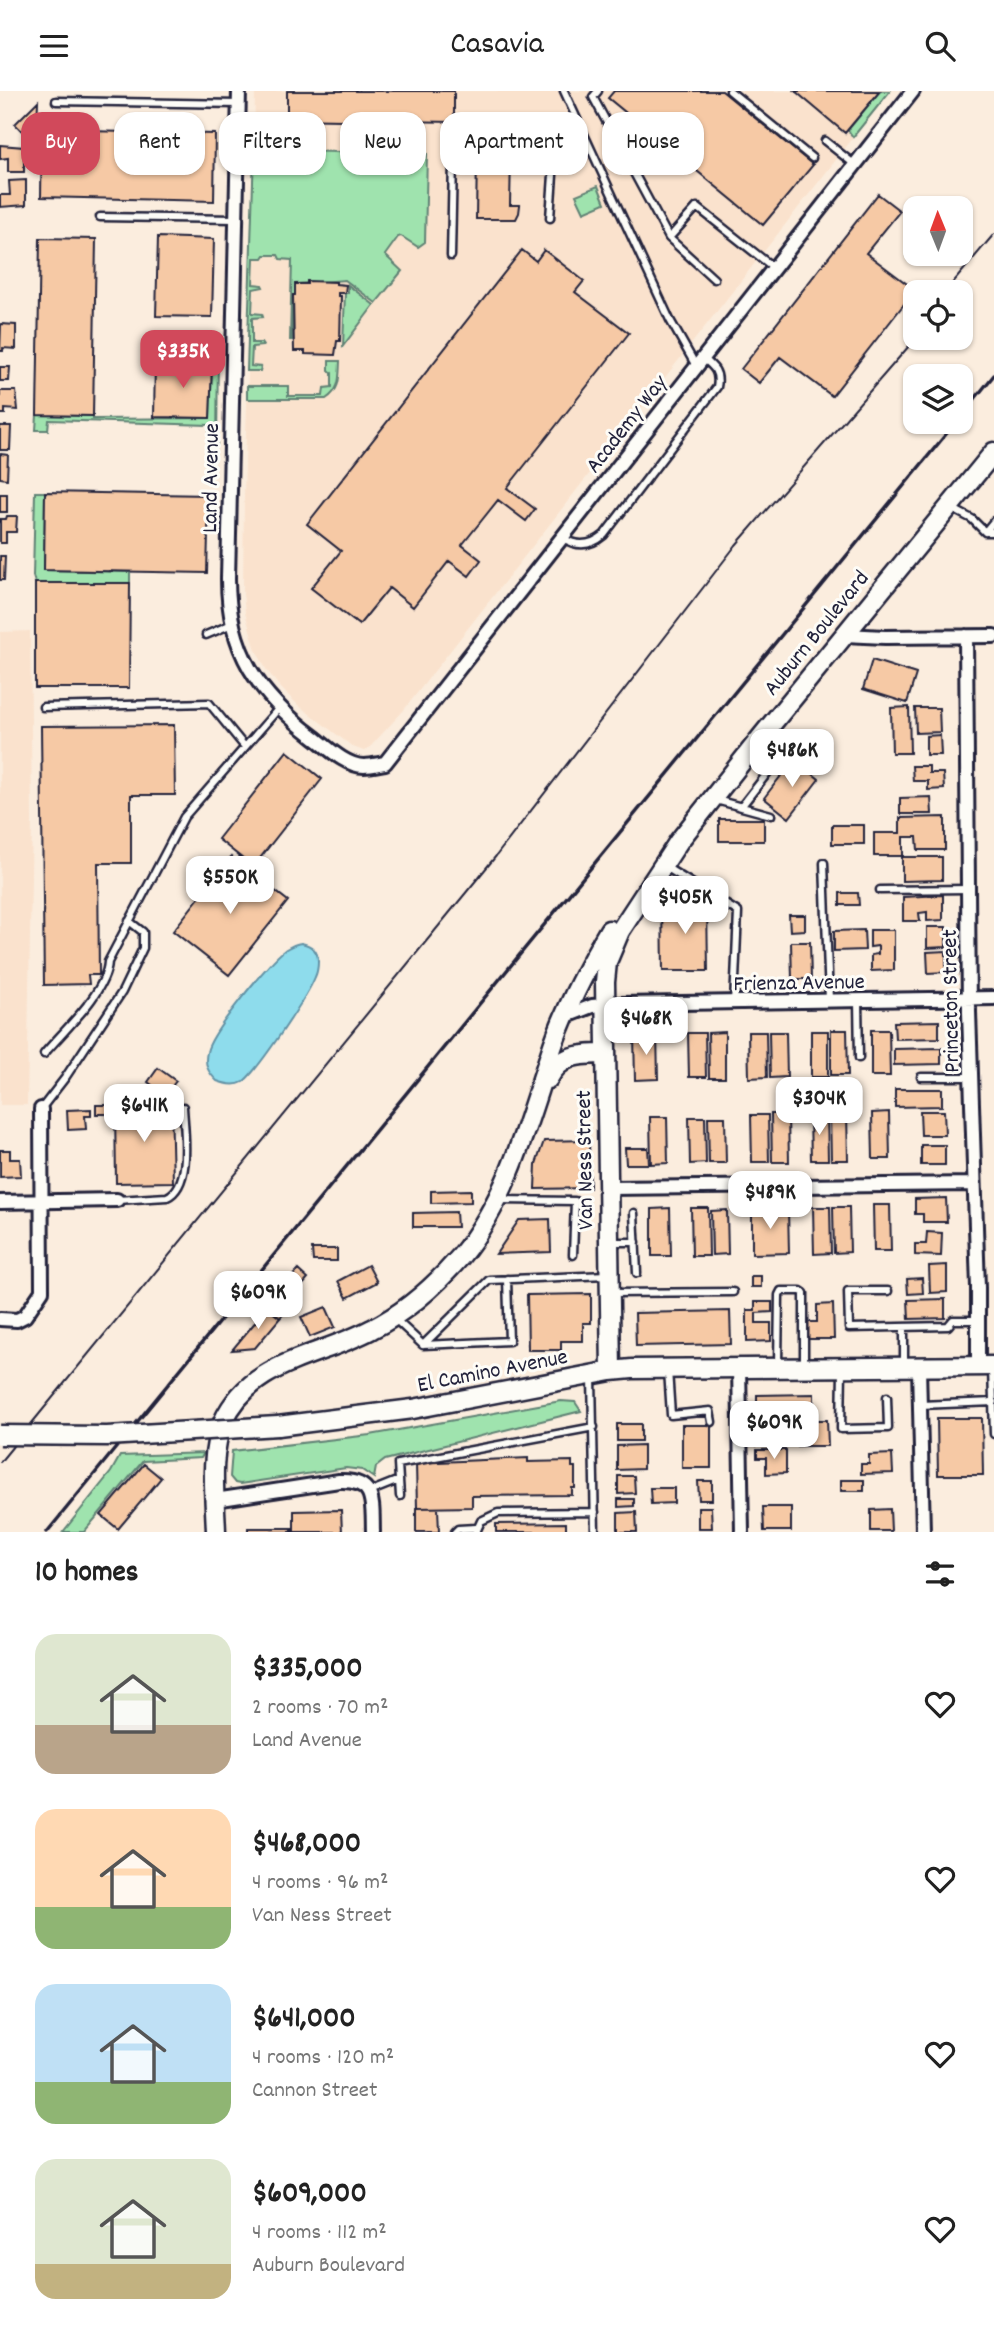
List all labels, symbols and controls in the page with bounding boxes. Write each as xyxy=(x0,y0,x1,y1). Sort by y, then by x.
text: Casavia xyxy=(450,23,544,69)
icon: menu xyxy=(35,27,73,65)
icon: search xyxy=(921,27,959,65)
chip: Buy xyxy=(21,112,100,175)
chip: Rent xyxy=(114,112,205,175)
chip: Filters xyxy=(219,112,326,175)
chip: New xyxy=(340,112,426,175)
chip: Apartment xyxy=(440,112,588,175)
chip: House xyxy=(602,112,704,175)
north arrow xyxy=(903,196,973,266)
map controls xyxy=(903,196,973,434)
button: locate xyxy=(903,280,973,350)
pin: $335K xyxy=(134,331,232,390)
text: $335K xyxy=(156,336,210,369)
button: layers xyxy=(903,364,973,434)
street label: Academy Way xyxy=(579,368,677,481)
street label: Land Avenue xyxy=(195,423,230,533)
street label: Auburn Boulevard xyxy=(757,564,879,704)
pin: $486K xyxy=(743,729,841,789)
text: $486K xyxy=(766,735,818,768)
pin: $550K xyxy=(181,857,279,916)
text: $550K xyxy=(202,862,258,895)
pin: $405K xyxy=(636,877,734,936)
text: $405K xyxy=(657,882,713,915)
street label: Princeton Street xyxy=(935,929,970,1073)
street label: Frienza Avenue xyxy=(733,967,865,1002)
pin: $468K xyxy=(597,997,695,1057)
text: $468K xyxy=(620,1003,672,1036)
pin: $304K xyxy=(770,1077,868,1137)
text: $304K xyxy=(792,1083,846,1116)
pin: $641K xyxy=(95,1084,193,1144)
text: $641K xyxy=(120,1090,168,1123)
street label: Van Ness Street xyxy=(569,1090,604,1230)
pin: $489K xyxy=(721,1171,819,1231)
text: $489K xyxy=(744,1177,796,1210)
pin: $609K xyxy=(209,1271,307,1331)
text: $609K xyxy=(230,1277,286,1310)
street label: El Camino Avenue xyxy=(415,1342,571,1403)
pin: $609K xyxy=(725,1401,823,1461)
text: $609K xyxy=(746,1407,802,1440)
text: 10 homes xyxy=(35,1553,138,1596)
icon: filters xyxy=(921,1555,959,1593)
text: $335,000 xyxy=(252,1649,363,1692)
icon: home xyxy=(91,1662,175,1746)
icon: heart xyxy=(921,1685,959,1723)
text: 2 rooms · 70 m² xyxy=(252,1692,388,1725)
text: Land Avenue xyxy=(252,1725,362,1758)
text: $468,000 xyxy=(252,1824,361,1867)
icon: home xyxy=(91,1837,175,1921)
icon: heart xyxy=(921,1860,959,1898)
text: 4 rooms · 96 m² xyxy=(252,1867,388,1900)
text: Van Ness Street xyxy=(252,1900,392,1933)
text: $641,000 xyxy=(252,1999,356,2042)
icon: home xyxy=(91,2012,175,2096)
icon: heart xyxy=(921,2035,959,2073)
text: 4 rooms · 120 m² xyxy=(252,2042,394,2075)
text: Cannon Street xyxy=(252,2075,377,2108)
text: $609,000 xyxy=(252,2174,367,2217)
icon: home xyxy=(91,2187,175,2271)
icon: heart xyxy=(921,2210,959,2248)
text: 4 rooms · 112 m² xyxy=(252,2217,387,2250)
text: Auburn Boulevard xyxy=(252,2250,405,2283)

